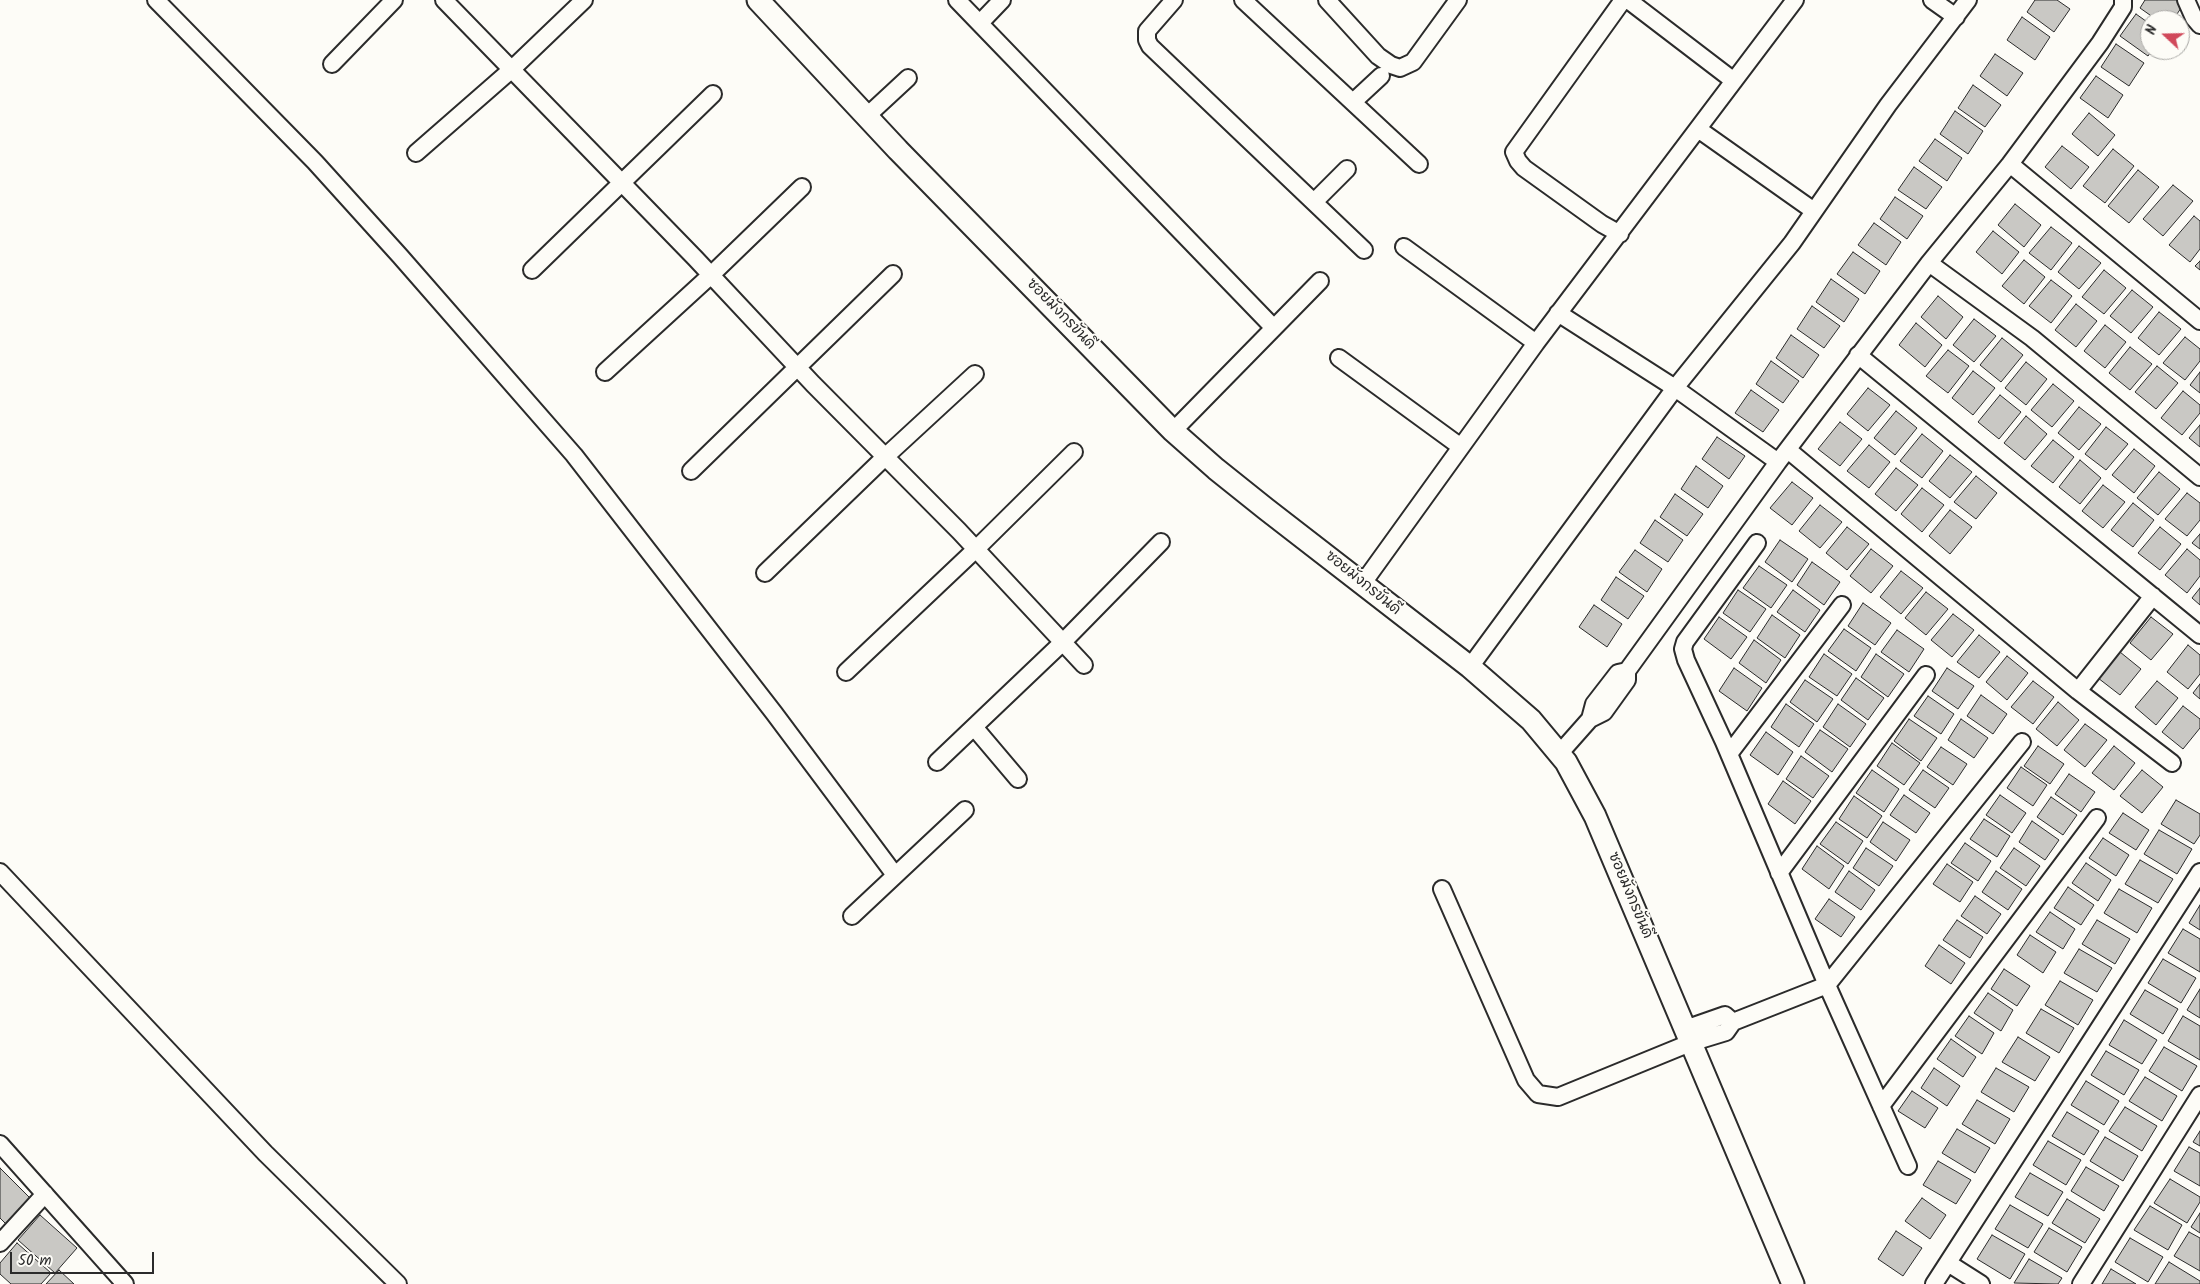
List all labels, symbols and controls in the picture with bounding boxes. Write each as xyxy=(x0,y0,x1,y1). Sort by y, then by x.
north arrow xyxy=(2140,10,2190,60)
text: N xyxy=(2140,22,2164,38)
street label: ซอยมังกรขันดี xyxy=(1022,276,1098,354)
street label: ซอยมังกรขันดี xyxy=(1321,548,1403,620)
street label: ซอยมังกรขันดี xyxy=(1603,850,1655,942)
scale bar xyxy=(12,1242,156,1274)
text: 50 m xyxy=(18,1249,52,1273)

